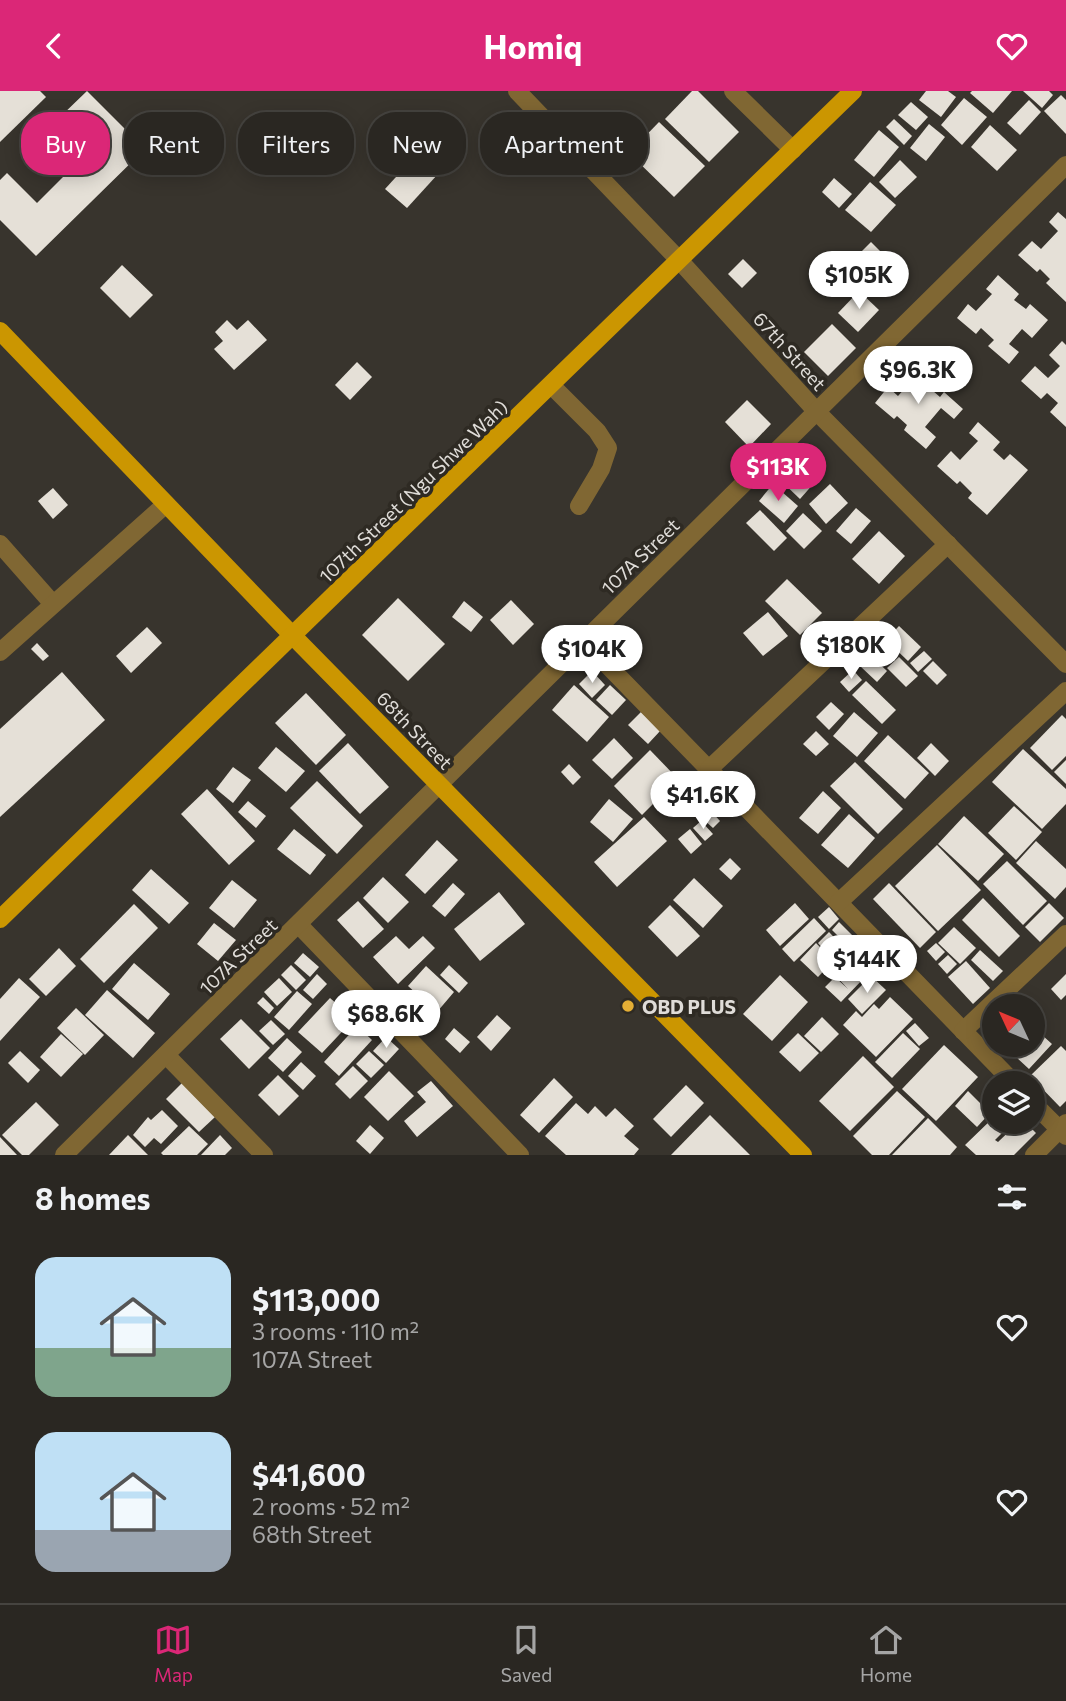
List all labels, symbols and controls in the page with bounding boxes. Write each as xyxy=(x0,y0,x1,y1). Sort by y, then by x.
text: Homiq xyxy=(484,26,582,66)
icon: back xyxy=(35,27,73,65)
icon: heart xyxy=(993,27,1031,65)
chip: Buy xyxy=(21,112,110,175)
chip: Rent xyxy=(124,112,224,175)
chip: Filters xyxy=(238,112,354,175)
chip: New xyxy=(368,112,466,175)
chip: Apartment xyxy=(480,112,648,175)
pin: $105K xyxy=(810,251,908,311)
text: $105K xyxy=(825,260,893,288)
street label: 67th Street xyxy=(749,307,831,395)
pin: $96.3K xyxy=(861,347,975,406)
text: $96.3K xyxy=(880,355,956,383)
street label: 107th Street (Ngu Shwe Wah) xyxy=(314,395,512,587)
pin: $113K xyxy=(729,443,827,503)
text: $113K xyxy=(746,452,810,480)
street label: 107A Street xyxy=(596,513,684,599)
pin: $180K xyxy=(802,621,900,681)
pin: $104K xyxy=(543,625,641,685)
text: $180K xyxy=(816,630,886,658)
text: $104K xyxy=(557,634,627,662)
street label: 68th Street xyxy=(372,686,458,774)
pin: $41.6K xyxy=(646,771,760,831)
text: $41.6K xyxy=(666,780,740,808)
street label: 107A Street xyxy=(194,913,282,999)
pin: $144K xyxy=(818,935,916,995)
text: $144K xyxy=(833,944,901,972)
pin: $68.6K xyxy=(329,991,443,1050)
north arrow xyxy=(982,994,1045,1057)
map controls xyxy=(982,994,1045,1134)
place label: OBD PLUS xyxy=(642,995,736,1018)
marker: OBD PLUS xyxy=(620,998,636,1014)
text: $68.6K xyxy=(347,999,425,1027)
button: layers xyxy=(982,1071,1045,1134)
icon: filters xyxy=(993,1178,1031,1216)
text: 8 homes xyxy=(35,1179,151,1216)
text: $113,000 xyxy=(252,1280,380,1317)
icon: home xyxy=(91,1285,175,1369)
icon: heart xyxy=(993,1308,1031,1346)
text: 3 rooms · 110 m² xyxy=(252,1317,419,1345)
text: 107A Street xyxy=(252,1345,372,1373)
text: $41,600 xyxy=(252,1455,366,1492)
icon: home xyxy=(91,1460,175,1544)
icon: heart xyxy=(993,1483,1031,1521)
text: 2 rooms · 52 m² xyxy=(252,1492,410,1520)
text: 68th Street xyxy=(252,1520,372,1548)
tab: Map xyxy=(154,1621,193,1686)
tab: Saved xyxy=(501,1621,552,1686)
tab: Home xyxy=(860,1621,912,1686)

